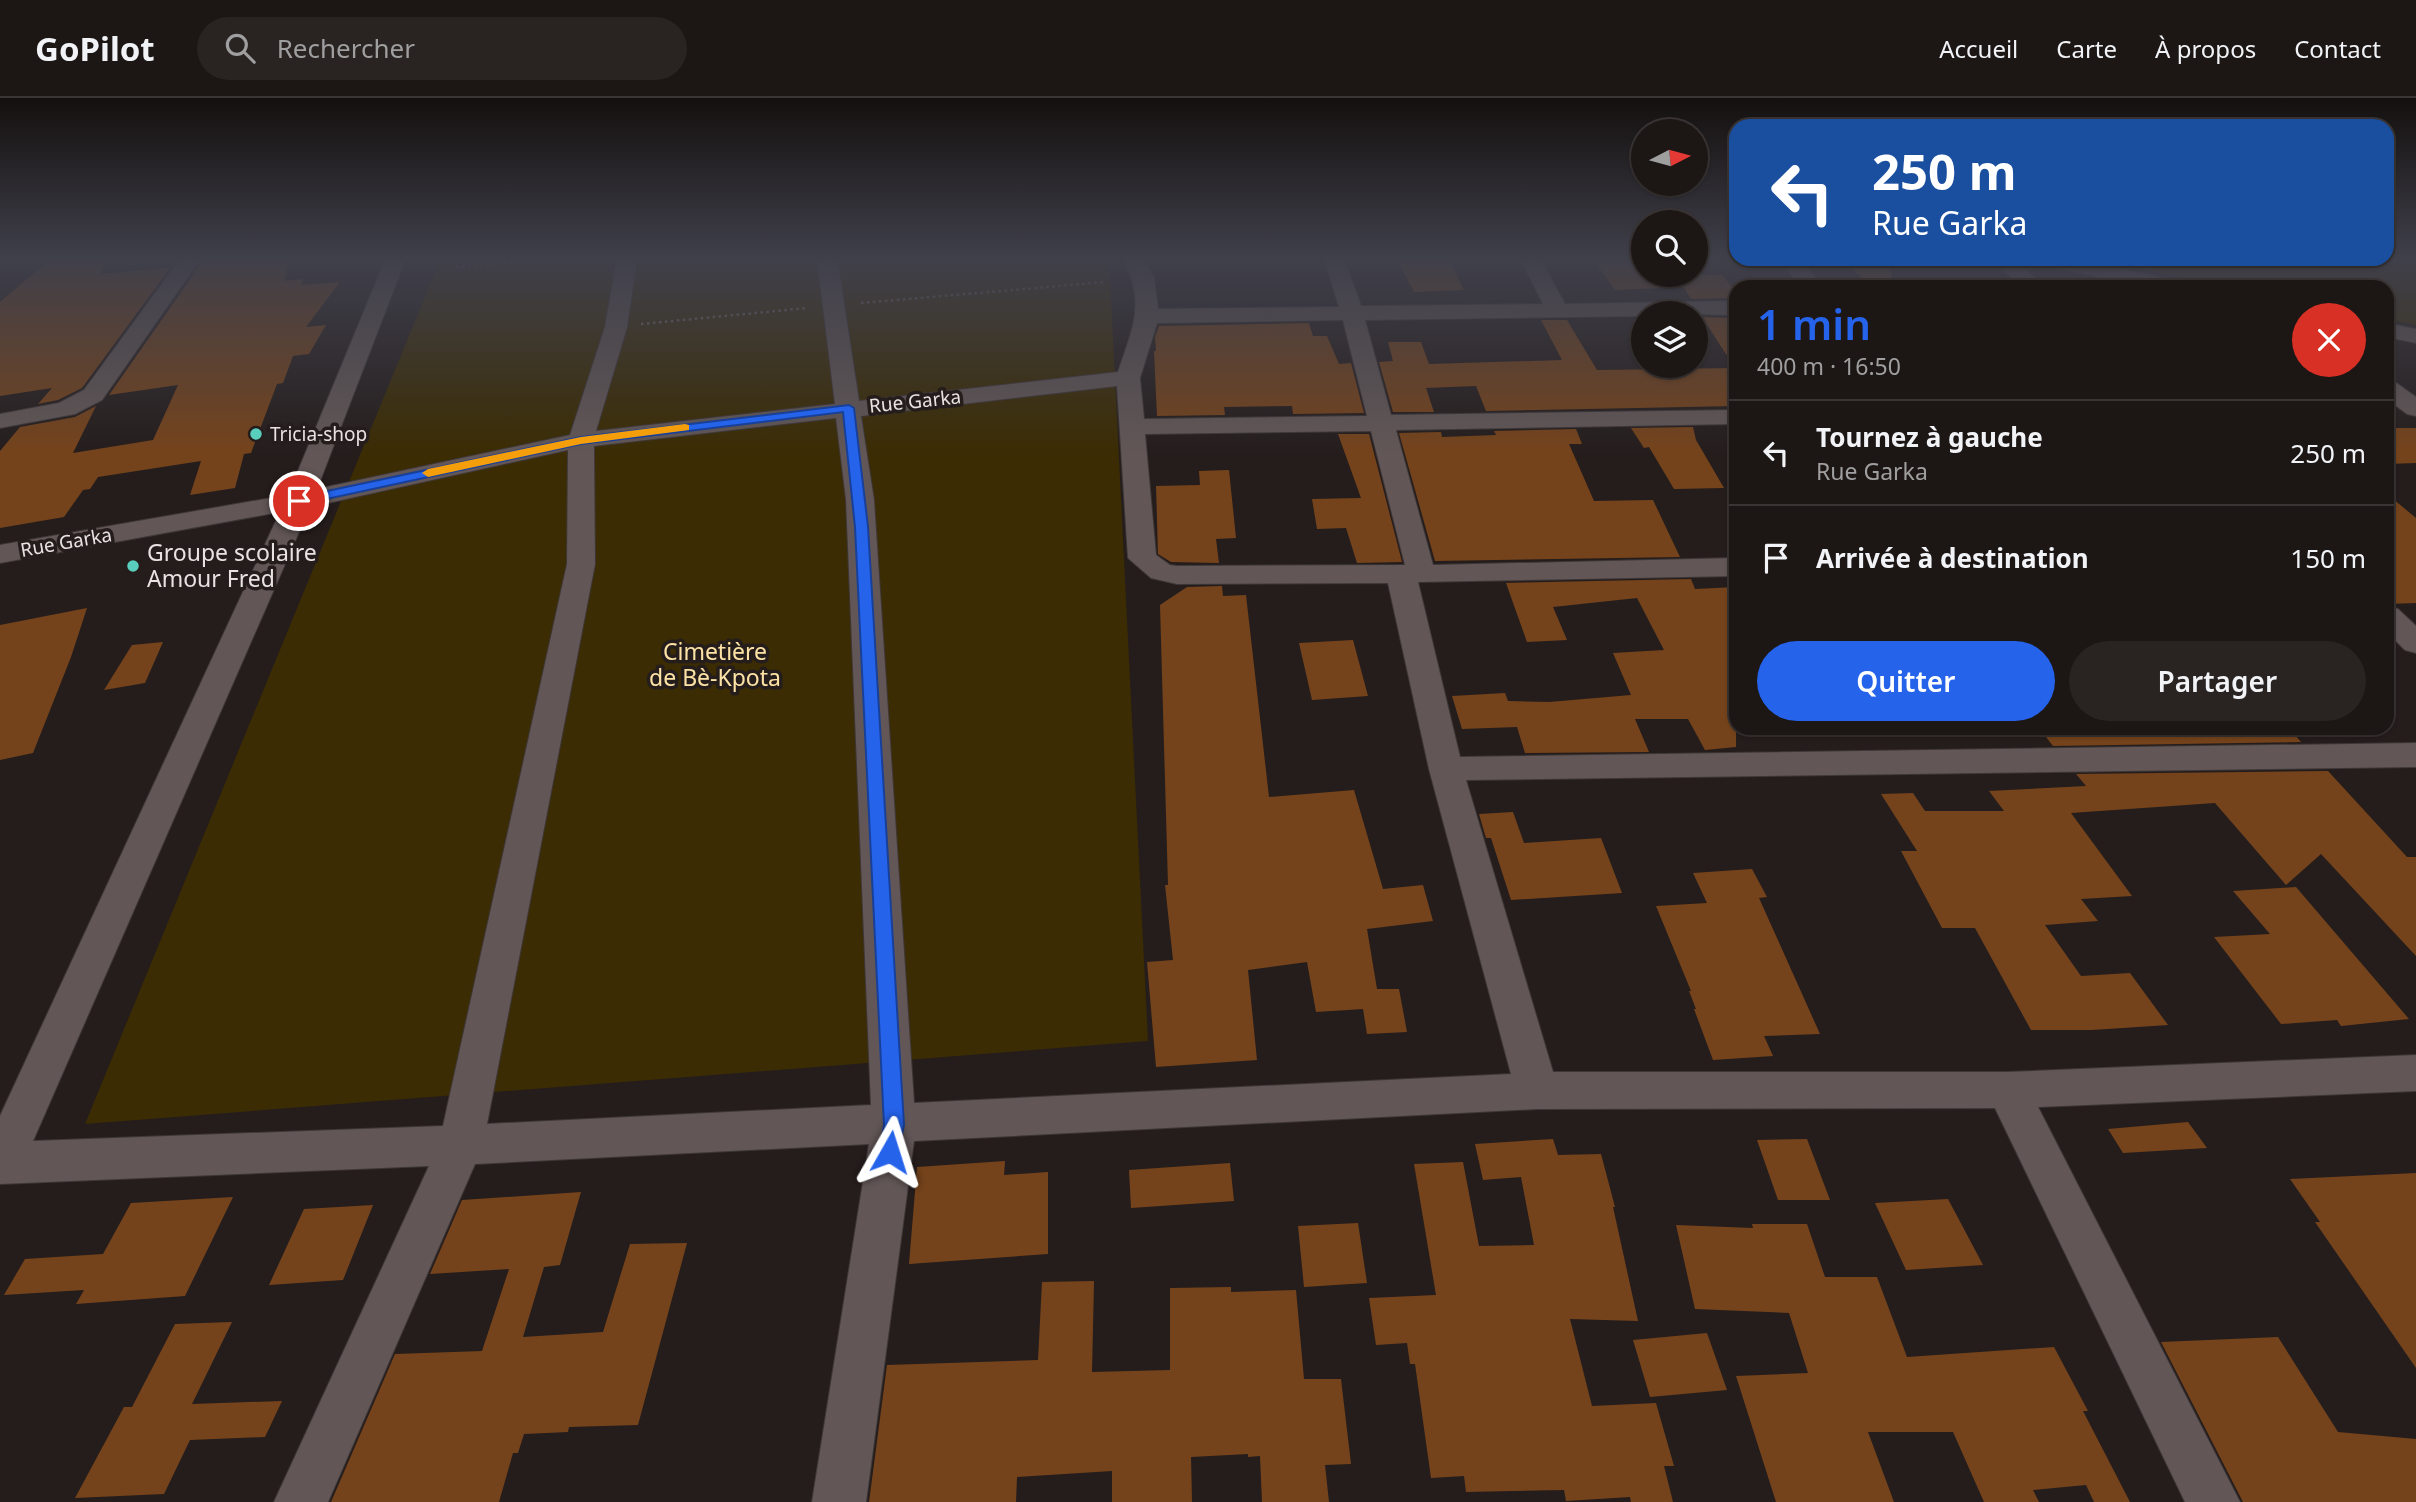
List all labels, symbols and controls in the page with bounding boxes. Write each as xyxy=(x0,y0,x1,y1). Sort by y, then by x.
search box xyxy=(197,17,687,80)
text: GoPilot xyxy=(35,26,155,71)
icon: search xyxy=(221,29,259,67)
text: Rechercher xyxy=(277,30,415,66)
text: Accueil xyxy=(1939,32,2018,65)
text: Carte xyxy=(2056,32,2117,65)
text: À propos xyxy=(2155,32,2256,65)
text: Contact xyxy=(2294,32,2381,65)
north arrow xyxy=(1631,119,1708,196)
map controls xyxy=(1631,119,1708,378)
text: 250 m xyxy=(1872,138,2017,204)
icon: left xyxy=(1757,147,1848,238)
text: Rue Garka xyxy=(1872,201,2028,244)
button: search xyxy=(1631,210,1708,287)
text: 1 min xyxy=(1757,295,1871,352)
button: layers xyxy=(1631,301,1708,378)
button: close xyxy=(2292,303,2366,377)
text: 400 m · 16:50 xyxy=(1757,350,1901,382)
street label: Rue Garka xyxy=(868,383,962,419)
text: Tournez à gauche xyxy=(1816,419,2043,455)
place label: Tricia-shop xyxy=(270,421,367,447)
marker: Tricia-shop xyxy=(248,426,264,442)
icon: left xyxy=(1757,434,1795,472)
text: 250 m xyxy=(2290,435,2366,471)
text: Rue Garka xyxy=(1816,455,1928,487)
pin xyxy=(269,471,329,531)
icon: arrive xyxy=(280,482,318,520)
street label: Rue Garka xyxy=(18,521,114,563)
place label: Groupe scolaire Amour Fred xyxy=(147,536,317,594)
icon: arrive xyxy=(1757,539,1795,577)
text: Arrivée à destination xyxy=(1816,540,2089,576)
text: 150 m xyxy=(2290,540,2366,576)
marker: Groupe scolaire Amour Fred xyxy=(125,558,141,574)
park label: Cimetière de Bè-Kpota xyxy=(649,635,781,693)
button: Quitter xyxy=(1757,641,2055,721)
button: Partager xyxy=(2069,641,2366,721)
position arrow xyxy=(853,1115,927,1189)

